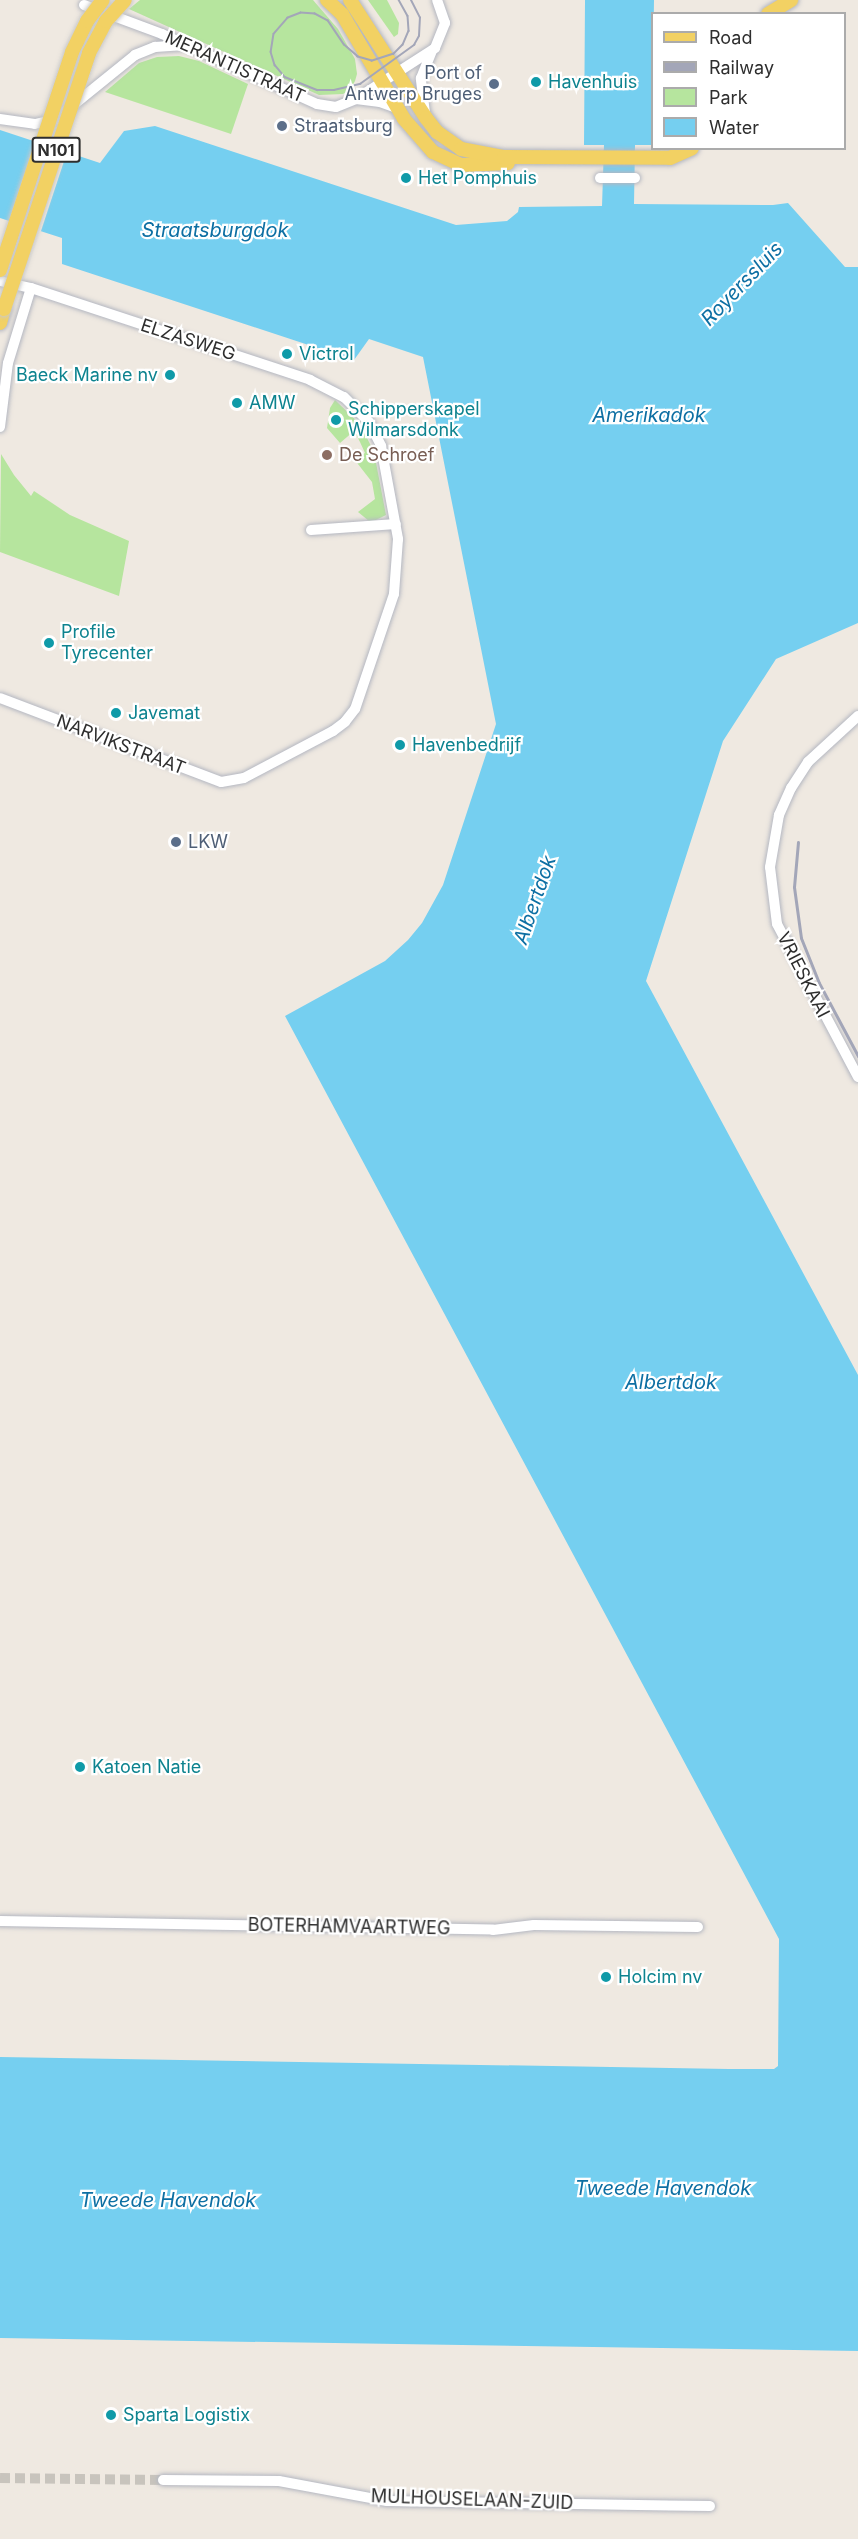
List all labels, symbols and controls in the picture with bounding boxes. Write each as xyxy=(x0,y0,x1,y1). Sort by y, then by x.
legend xyxy=(651,12,846,150)
street label: MERANTISTRAAT xyxy=(162,26,308,108)
text: Road xyxy=(709,27,752,48)
text: Railway xyxy=(709,57,774,78)
place label: Port of Antwerp Bruges xyxy=(345,63,482,106)
place label: Havenhuis xyxy=(548,71,637,93)
marker: Havenhuis xyxy=(529,75,543,89)
marker: Port of Antwerp Bruges xyxy=(487,77,501,91)
text: Park xyxy=(709,87,748,108)
place label: Straatsburg xyxy=(294,115,393,137)
text: Water xyxy=(709,117,759,138)
marker: Straatsburg xyxy=(275,119,289,133)
road number: N101 xyxy=(31,137,82,163)
place label: Het Pomphuis xyxy=(418,167,537,189)
marker: Het Pomphuis xyxy=(399,171,413,185)
water label: Straatsburgdok xyxy=(142,218,288,242)
water label: Royerssluis xyxy=(696,237,788,331)
street label: ELZASWEG xyxy=(138,315,238,365)
place label: Victrol xyxy=(299,343,354,365)
marker: Victrol xyxy=(280,347,294,361)
place label: Baeck Marine nv xyxy=(16,364,158,386)
marker: Baeck Marine nv xyxy=(163,368,177,382)
place label: AMW xyxy=(249,392,295,414)
marker: AMW xyxy=(230,396,244,410)
place label: Schipperskapel Wilmarsdonk xyxy=(348,399,480,442)
water label: Amerikadok xyxy=(592,403,706,427)
marker: Schipperskapel Wilmarsdonk xyxy=(329,413,343,427)
place label: De Schroef xyxy=(339,444,434,466)
marker: De Schroef xyxy=(320,448,334,462)
place label: Profile Tyrecenter xyxy=(61,622,153,664)
marker: Profile Tyrecenter xyxy=(42,636,56,650)
place label: Javemat xyxy=(128,702,200,724)
marker: Javemat xyxy=(109,706,123,720)
street label: NARVIKSTRAAT xyxy=(53,710,189,780)
place label: Havenbedrijf xyxy=(412,734,521,756)
marker: Havenbedrijf xyxy=(393,738,407,752)
place label: LKW xyxy=(188,831,228,853)
marker: LKW xyxy=(169,835,183,849)
water label: Albertdok xyxy=(509,853,561,947)
street label: VRIESKAAI xyxy=(772,929,834,1021)
water label: Albertdok xyxy=(625,1370,717,1394)
place label: Katoen Natie xyxy=(92,1756,201,1778)
marker: Katoen Natie xyxy=(73,1760,87,1774)
street label: BOTERHAMVAARTWEG xyxy=(248,1914,450,1940)
place label: Holcim nv xyxy=(618,1966,702,1988)
marker: Holcim nv xyxy=(599,1970,613,1984)
water label: Tweede Havendok xyxy=(575,2176,751,2200)
water label: Tweede Havendok xyxy=(80,2188,256,2212)
place label: Sparta Logistix xyxy=(123,2404,250,2426)
marker: Sparta Logistix xyxy=(104,2408,118,2422)
street label: MULHOUSELAAN-ZUID xyxy=(370,2486,574,2514)

